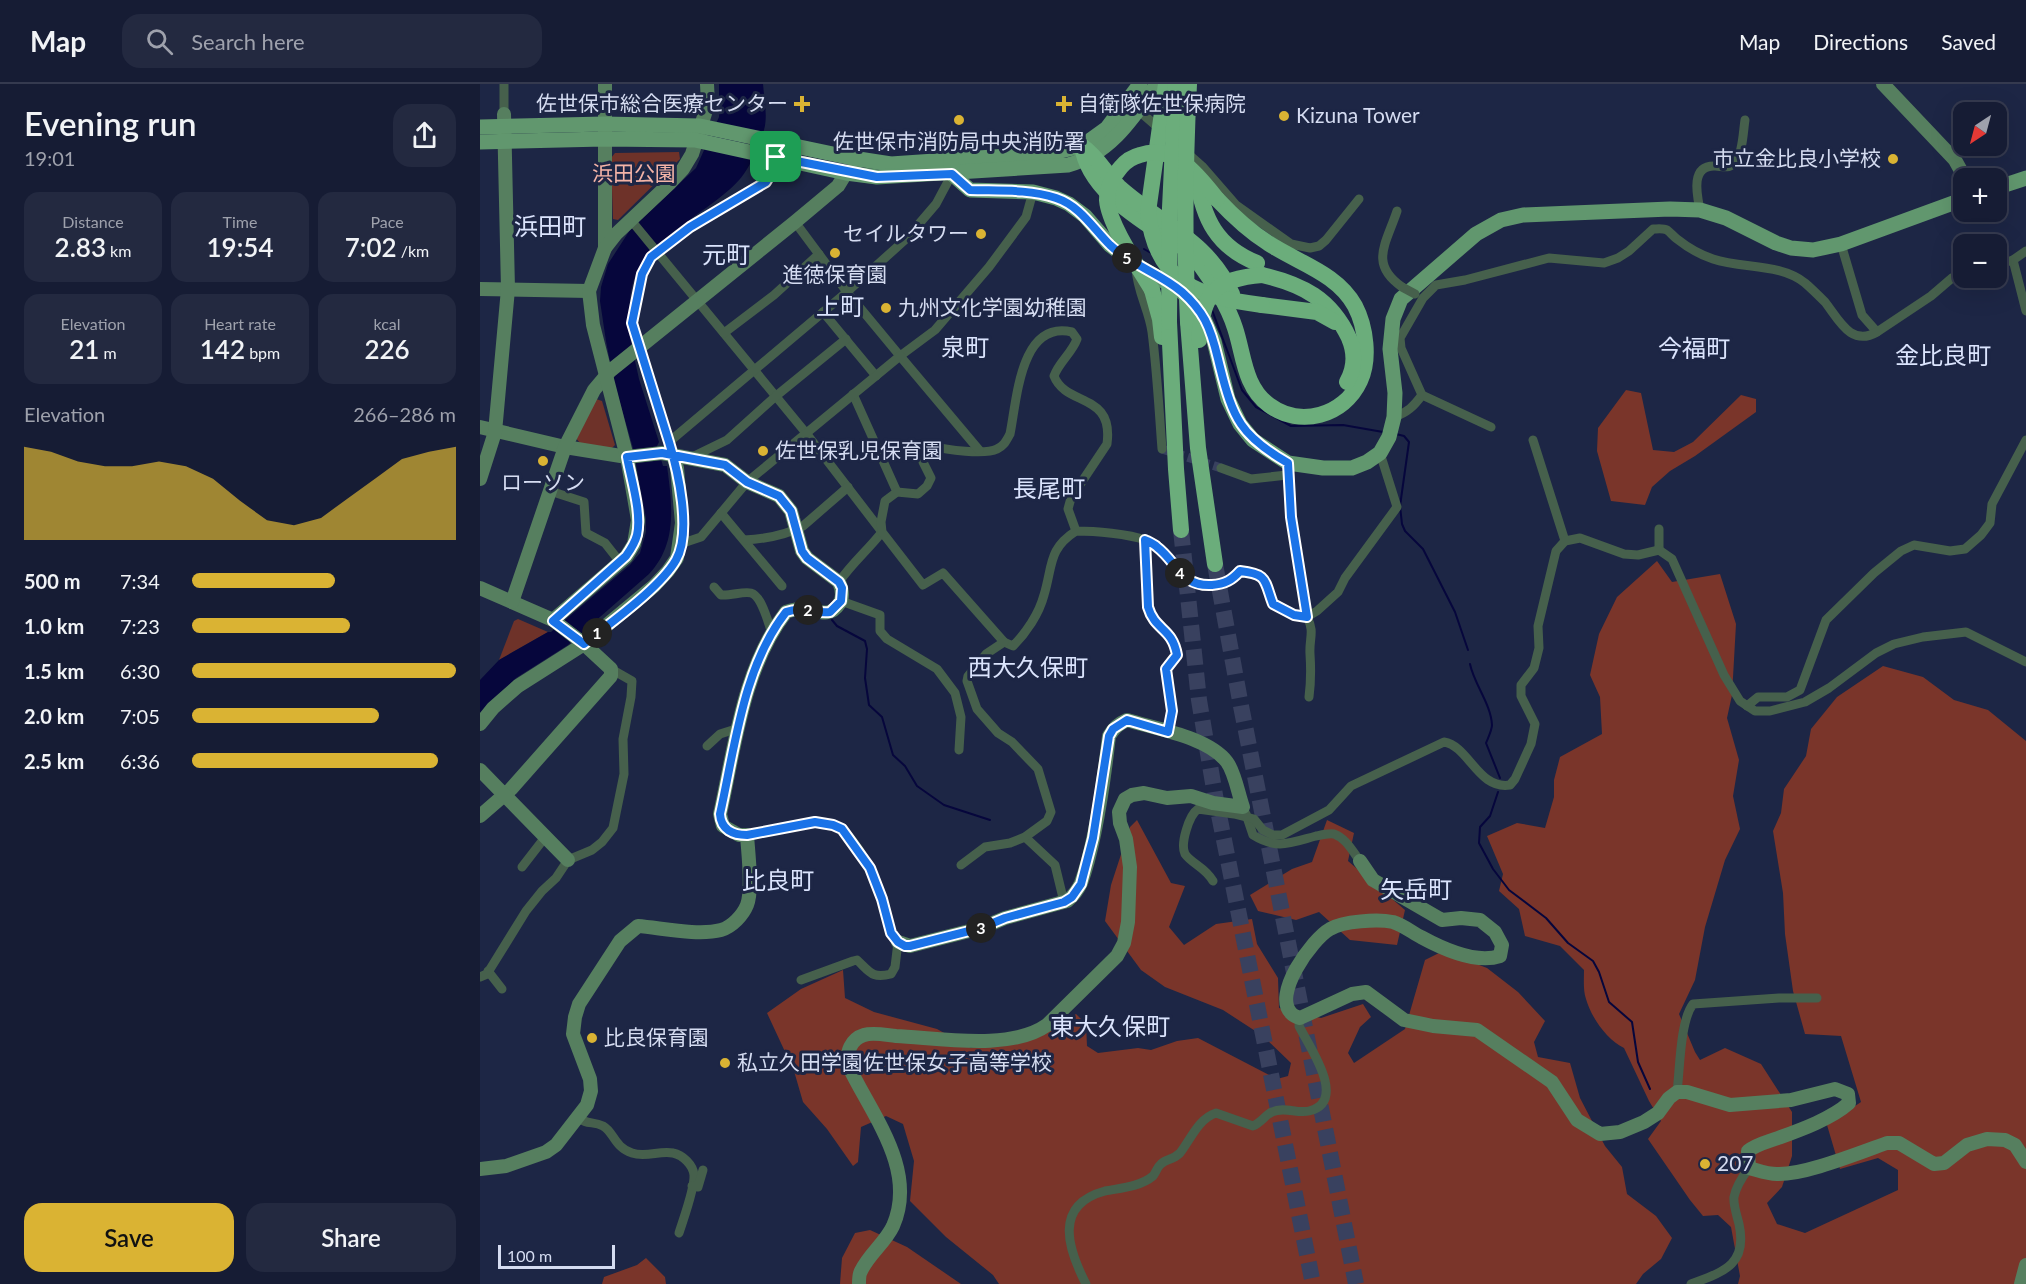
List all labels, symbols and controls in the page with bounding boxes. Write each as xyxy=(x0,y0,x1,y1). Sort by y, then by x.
search box xyxy=(122,14,542,68)
text: Map xyxy=(30,24,86,58)
icon: search xyxy=(143,25,176,58)
text: Search here xyxy=(191,28,305,55)
text: Map xyxy=(1739,29,1780,54)
text: Directions xyxy=(1813,29,1908,54)
text: Saved xyxy=(1941,29,1996,54)
place label: 佐世保市総合医療センター xyxy=(536,90,788,115)
place label: 自衛隊佐世保病院 xyxy=(1078,90,1246,115)
marker: 佐世保市総合医療センター xyxy=(793,95,811,113)
marker: 自衛隊佐世保病院 xyxy=(1055,95,1073,113)
place label: Kizuna Tower xyxy=(1296,102,1420,127)
north arrow xyxy=(1953,102,2007,156)
map controls xyxy=(1953,102,2007,288)
text: Evening run xyxy=(24,103,197,143)
button: share xyxy=(393,104,456,167)
marker: Kizuna Tower xyxy=(1277,109,1291,123)
marker: 佐世保市消防局中央消防署 xyxy=(952,113,966,127)
place label: 佐世保市消防局中央消防署 xyxy=(833,128,1085,153)
pin xyxy=(750,131,801,182)
icon: arrive xyxy=(759,140,792,173)
place label: 市立金比良小学校 xyxy=(1713,145,1881,170)
text: 19:01 xyxy=(24,146,75,170)
marker: 市立金比良小学校 xyxy=(1886,152,1900,166)
park label: 浜田公園 xyxy=(592,160,676,185)
button: + xyxy=(1953,168,2007,222)
district label: 浜田町 xyxy=(514,211,586,240)
text: Distance xyxy=(62,212,124,231)
text: Time xyxy=(223,212,257,231)
text: Pace xyxy=(370,212,404,231)
place label: セイルタワー xyxy=(843,220,969,245)
marker: セイルタワー xyxy=(974,227,988,241)
text: 2.83 xyxy=(55,231,106,263)
text: 19:54 xyxy=(207,231,273,263)
text: 7:02 xyxy=(345,231,397,263)
button: − xyxy=(1953,234,2007,288)
district label: 元町 xyxy=(702,239,750,268)
text: km xyxy=(106,241,131,260)
text: /km xyxy=(397,241,429,260)
pin: 5 xyxy=(1112,243,1142,273)
marker: 進徳保育園 xyxy=(828,246,842,260)
text: 5 xyxy=(1122,248,1132,267)
place label: 進徳保育園 xyxy=(783,261,888,286)
district label: 上町 xyxy=(816,291,864,320)
place label: 九州文化学園幼稚園 xyxy=(898,294,1087,319)
marker: 九州文化学園幼稚園 xyxy=(879,301,893,315)
text: Elevation xyxy=(61,314,126,333)
text: Heart rate xyxy=(204,314,276,333)
text: kcal xyxy=(373,314,401,333)
district label: 泉町 xyxy=(941,332,989,361)
text: 21 xyxy=(69,333,99,365)
text: 142 xyxy=(200,333,245,365)
text: 226 xyxy=(364,333,410,365)
district label: 今福町 xyxy=(1658,333,1730,362)
district label: 金比良町 xyxy=(1895,340,1991,369)
text: m xyxy=(99,343,117,362)
text: bpm xyxy=(245,343,280,362)
text: Elevation xyxy=(24,402,105,426)
text: 266–286 m xyxy=(353,402,456,426)
place label: 佐世保乳児保育園 xyxy=(775,437,943,462)
marker: 佐世保乳児保育園 xyxy=(756,444,770,458)
marker: ローソン xyxy=(536,454,550,468)
place label: ローソン xyxy=(501,469,585,494)
district label: 長尾町 xyxy=(1013,473,1085,502)
pin: 4 xyxy=(1165,558,1195,588)
text: 4 xyxy=(1175,563,1185,582)
text: 500 m xyxy=(24,569,80,593)
text: 7:34 xyxy=(120,569,160,593)
pin: 2 xyxy=(793,595,823,625)
text: 2 xyxy=(803,600,813,619)
text: 1.0 km xyxy=(24,614,84,638)
text: 7:23 xyxy=(120,614,160,638)
pin: 1 xyxy=(582,618,612,648)
text: 1 xyxy=(592,623,602,642)
district label: 西大久保町 xyxy=(968,652,1088,681)
text: 1.5 km xyxy=(24,659,84,683)
text: 6:30 xyxy=(120,659,160,683)
text: 2.0 km xyxy=(24,704,84,728)
text: 7:05 xyxy=(120,704,160,728)
text: 2.5 km xyxy=(24,749,84,773)
text: 6:36 xyxy=(120,749,160,773)
district label: 比良町 xyxy=(742,865,814,894)
district label: 矢岳町 xyxy=(1380,874,1452,903)
pin: 3 xyxy=(966,913,996,943)
text: 3 xyxy=(976,918,986,937)
district label: 東大久保町 xyxy=(1050,1011,1170,1040)
place label: 比良保育園 xyxy=(604,1024,709,1049)
marker: 比良保育園 xyxy=(585,1031,599,1045)
place label: 私立久田学園佐世保女子高等学校 xyxy=(737,1049,1052,1074)
marker: 私立久田学園佐世保女子高等学校 xyxy=(718,1056,732,1070)
place label: 207 xyxy=(1717,1150,1754,1175)
marker: 207 xyxy=(1698,1157,1712,1171)
button: Save xyxy=(24,1203,234,1272)
button: Share xyxy=(246,1203,456,1272)
scale bar xyxy=(498,1242,615,1270)
text: 100 m xyxy=(507,1246,552,1265)

